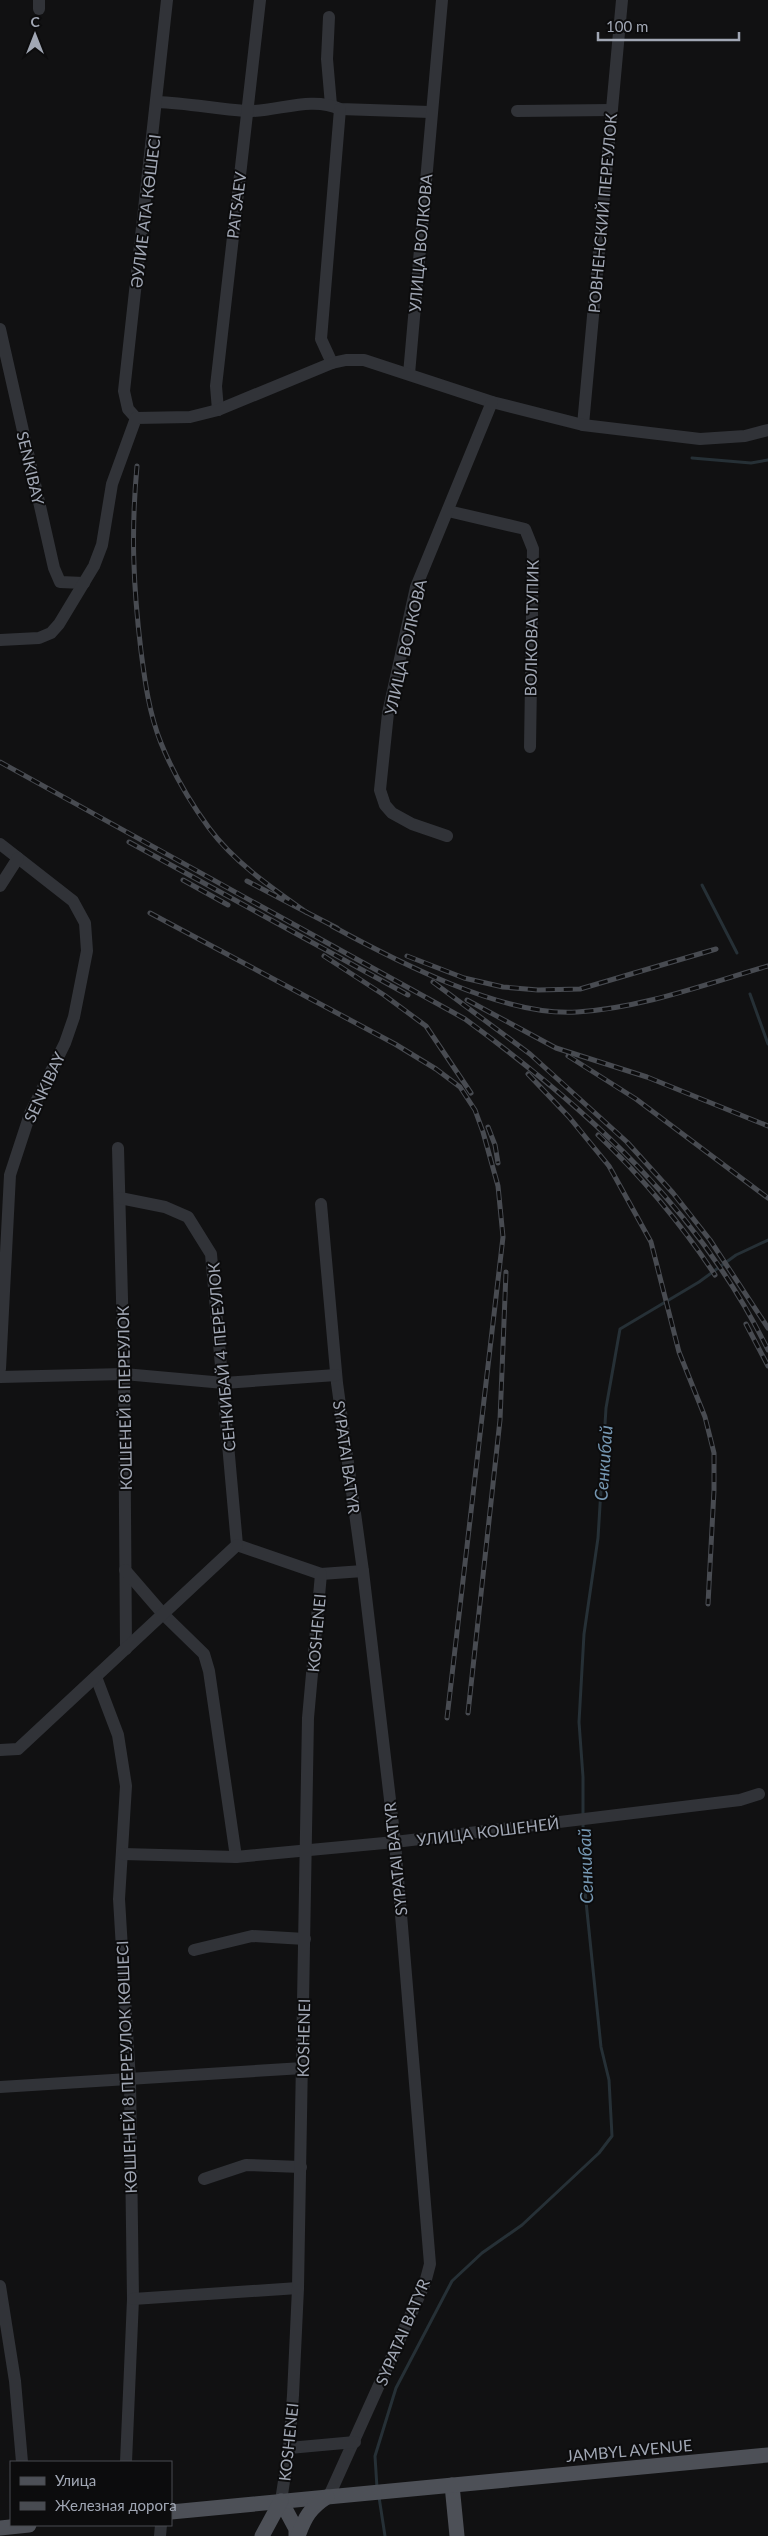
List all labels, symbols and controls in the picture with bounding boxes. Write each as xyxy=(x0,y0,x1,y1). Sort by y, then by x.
north arrow xyxy=(10,10,60,60)
scale bar xyxy=(598,10,739,42)
text: С xyxy=(30,13,40,30)
text: 100 m xyxy=(606,17,648,35)
street label: РОВНЕНСКИЙ ПЕРЕУЛОК xyxy=(584,112,620,314)
street label: ӘУЛИЕ АТА КӨШЕСІ xyxy=(126,133,164,289)
street label: PATSAEV xyxy=(222,170,250,240)
street label: УЛИЦА ВОЛКОВА xyxy=(404,173,436,313)
street label: SENKIBAY xyxy=(13,429,49,507)
street label: ВОЛКОВА ТУПИК xyxy=(520,559,542,697)
street label: УЛИЦА ВОЛКОВА xyxy=(380,577,430,717)
street label: SENKIBAY xyxy=(20,1049,68,1125)
street label: СЕНКИБАЙ 4 ПЕРЕУЛОК xyxy=(203,1262,239,1452)
street label: КОШЕНЕЙ 8 ПЕРЕУЛОК xyxy=(113,1305,135,1490)
street label: SYPATAI BATYR xyxy=(330,1399,364,1515)
water label: Сенкибай xyxy=(589,1424,617,1502)
street label: KOSHENEI xyxy=(303,1593,329,1673)
street label: SYPATAI BATYR xyxy=(380,1801,410,1917)
street label: УЛИЦА КОШЕНЕЙ xyxy=(416,1813,560,1849)
water label: Сенкибай xyxy=(573,1828,597,1904)
street label: КӨШЕНЕЙ 8 ПЕРЕУЛОК КӨШЕСІ xyxy=(112,1940,140,2194)
street label: KOSHENEI xyxy=(293,1998,313,2078)
street label: SYPATAI BATYR xyxy=(371,2276,433,2388)
street label: KOSHENEI xyxy=(274,2402,302,2482)
street label: JAMBYL AVENUE xyxy=(565,2435,693,2465)
legend xyxy=(10,2461,172,2526)
text: Улица xyxy=(55,2471,96,2489)
text: Железная дорога xyxy=(55,2496,177,2514)

